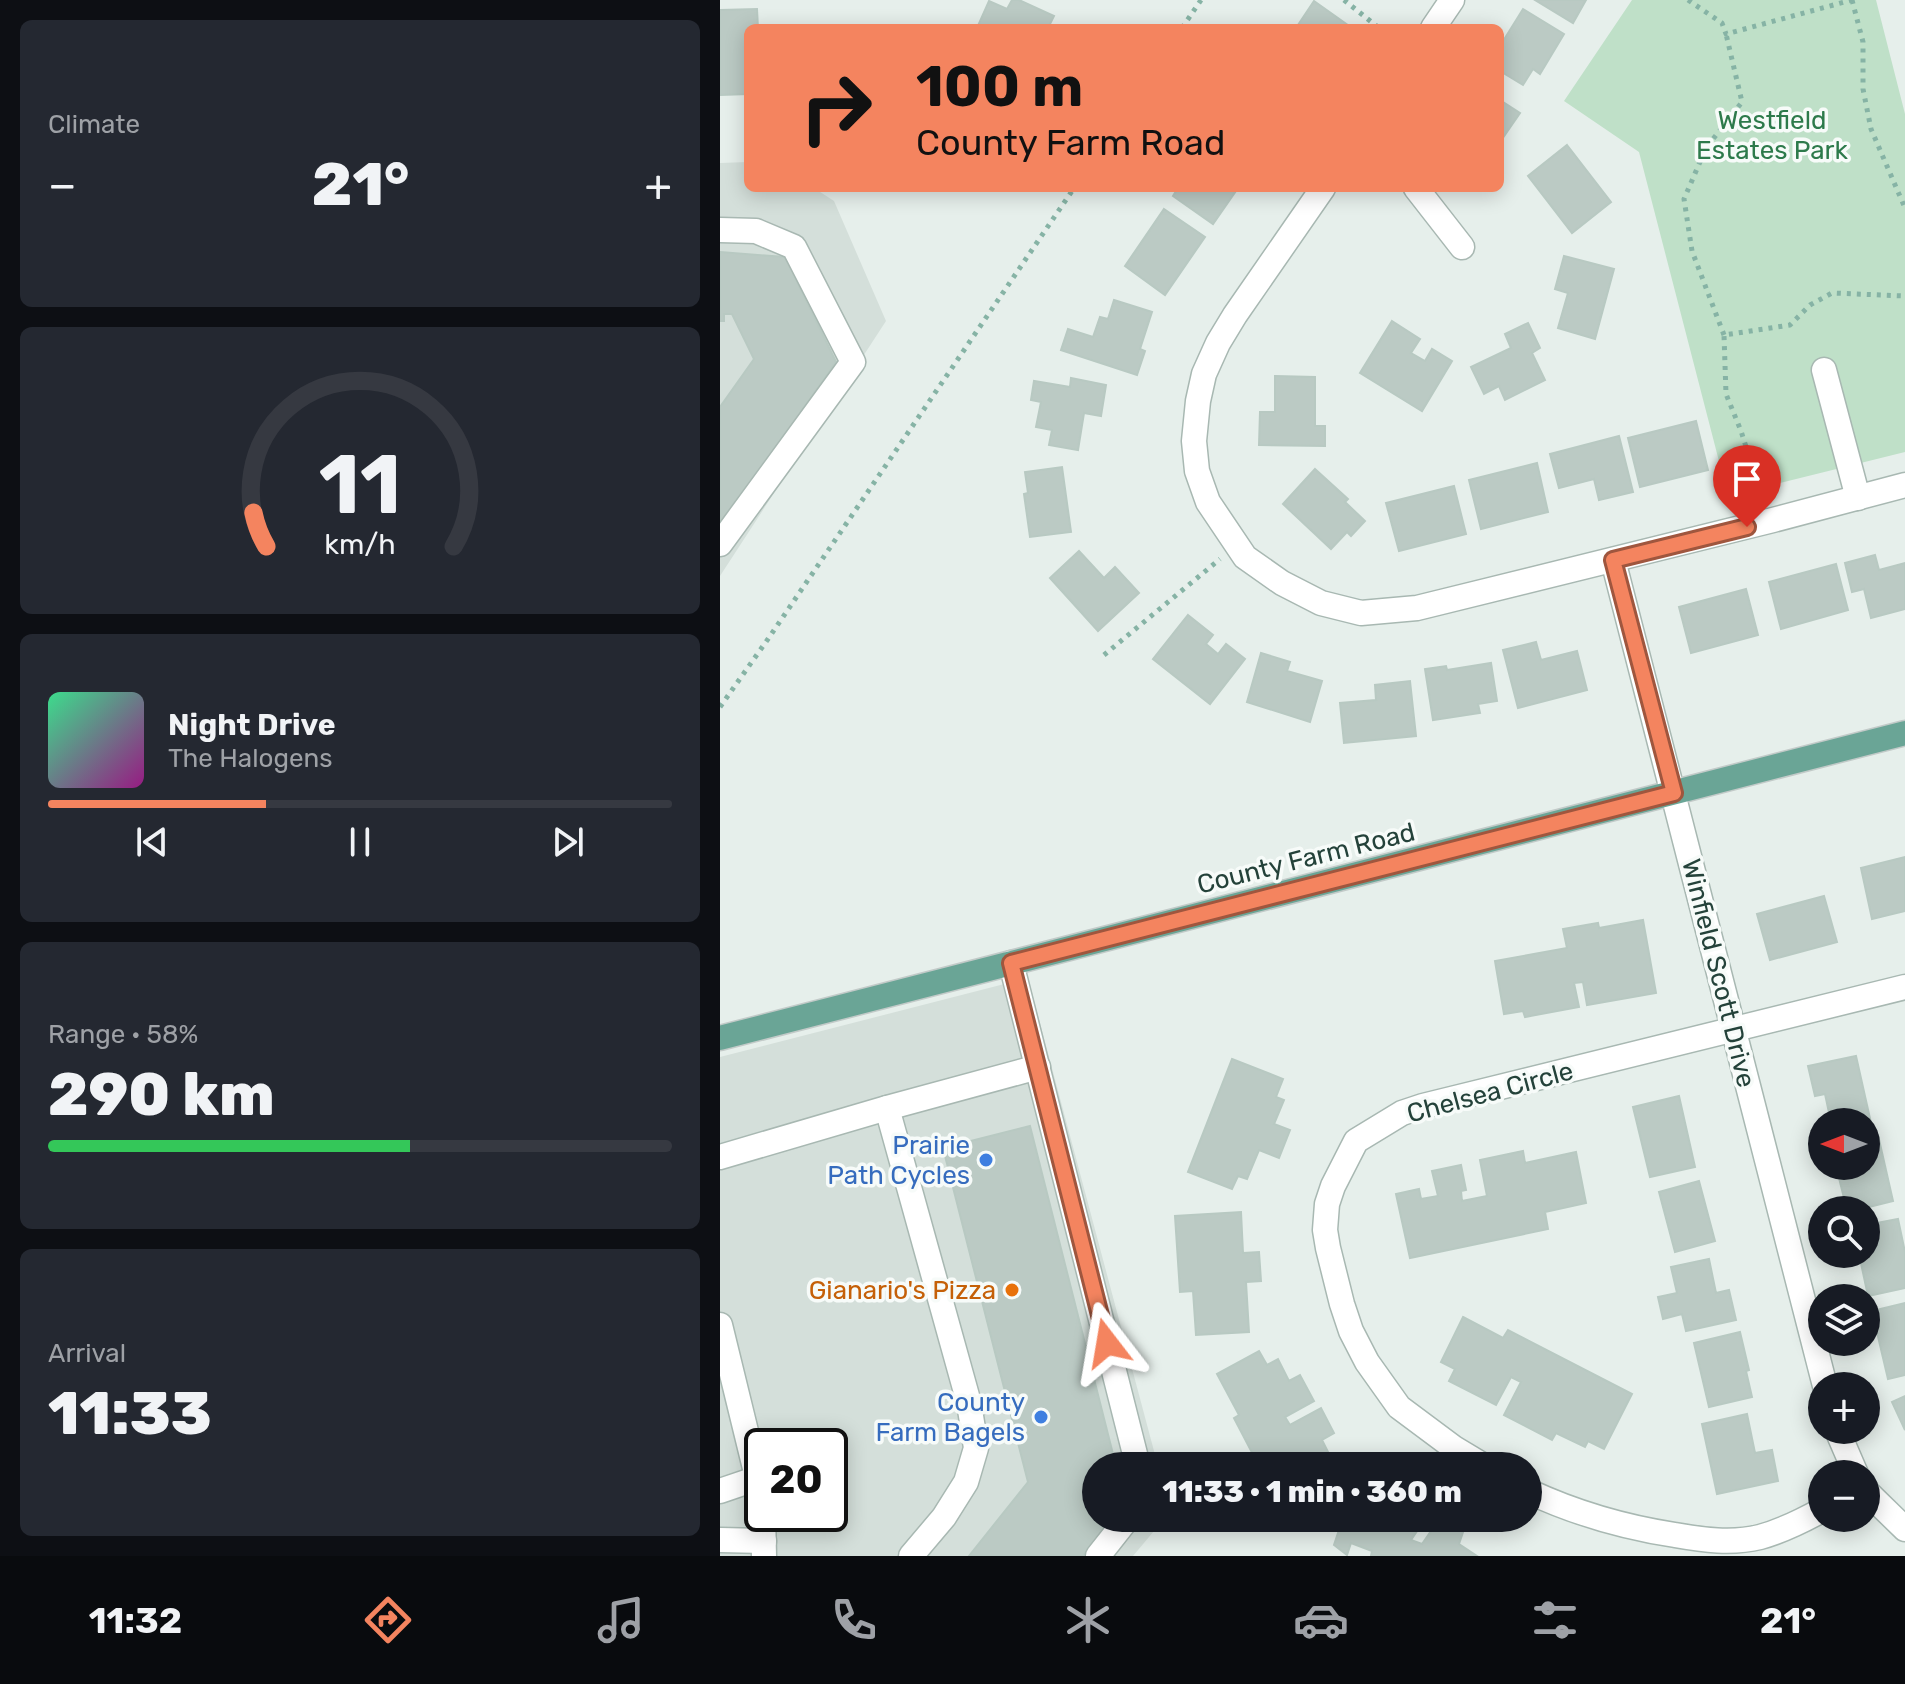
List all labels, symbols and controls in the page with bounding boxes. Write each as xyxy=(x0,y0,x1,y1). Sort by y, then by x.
text: 100 m xyxy=(916,54,1083,120)
icon: right xyxy=(784,56,888,160)
park label: Westfield Estates Park xyxy=(1696,105,1848,166)
text: Climate xyxy=(48,109,140,140)
text: County Farm Road xyxy=(916,121,1225,164)
text: 21° xyxy=(312,149,409,220)
text: − xyxy=(48,159,77,211)
text: + xyxy=(645,159,672,211)
text: 11 xyxy=(319,434,401,533)
pin xyxy=(1713,445,1781,527)
icon: arrive xyxy=(1725,457,1769,501)
text: km/h xyxy=(324,527,396,561)
text: Night Drive xyxy=(168,707,336,743)
text: The Halogens xyxy=(168,743,333,774)
street label: County Farm Road xyxy=(1194,816,1418,901)
icon: previous xyxy=(130,820,174,864)
icon: pause xyxy=(338,820,382,864)
icon: next xyxy=(546,820,590,864)
street label: Winfield Scott Drive xyxy=(1675,856,1762,1091)
text: Range · 58% xyxy=(48,1019,198,1050)
street label: Chelsea Circle xyxy=(1404,1055,1577,1130)
text: 290 km xyxy=(48,1059,275,1130)
north arrow xyxy=(1808,1108,1880,1180)
map controls xyxy=(1808,1108,1880,1532)
place label: Prairie Path Cycles xyxy=(827,1130,970,1191)
marker: Prairie Path Cycles xyxy=(977,1151,995,1169)
button: search xyxy=(1808,1196,1880,1268)
place label: Gianario's Pizza xyxy=(809,1275,996,1306)
marker: Gianario's Pizza xyxy=(1003,1281,1021,1299)
button: layers xyxy=(1808,1284,1880,1356)
position arrow xyxy=(1065,1301,1149,1385)
text: Arrival xyxy=(48,1338,126,1369)
button: + xyxy=(1808,1372,1880,1444)
text: 11:33 xyxy=(48,1378,212,1449)
place label: County Farm Bagels xyxy=(875,1387,1025,1448)
marker: County Farm Bagels xyxy=(1032,1408,1050,1426)
speed limit sign: 20 xyxy=(744,1428,848,1532)
button: − xyxy=(1808,1460,1880,1532)
text: 11:33 · 1 min · 360 m xyxy=(1162,1474,1462,1510)
icon: directions xyxy=(360,1592,416,1648)
icon: music xyxy=(593,1592,649,1648)
icon: phone xyxy=(826,1592,882,1648)
icon: climate xyxy=(1060,1592,1116,1648)
icon: car xyxy=(1293,1592,1349,1648)
icon: filters xyxy=(1527,1592,1583,1648)
text: 11:32 xyxy=(89,1599,182,1642)
text: 21° xyxy=(1760,1599,1816,1642)

